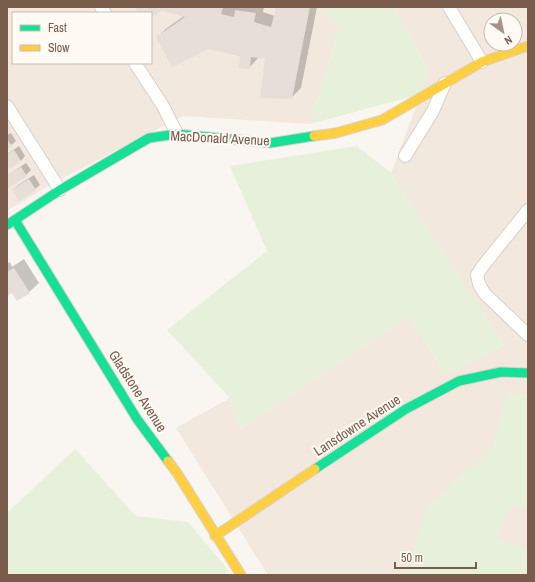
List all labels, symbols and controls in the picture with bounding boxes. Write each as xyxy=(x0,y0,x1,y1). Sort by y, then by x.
legend xyxy=(12,12,152,64)
north arrow xyxy=(483,12,523,52)
text: Fast xyxy=(48,20,67,36)
text: N xyxy=(502,33,515,48)
text: Slow xyxy=(48,40,70,56)
street label: MacDonald Avenue xyxy=(170,126,270,150)
street label: Gladstone Avenue xyxy=(105,347,171,435)
street label: Lansdowne Avenue xyxy=(310,390,404,460)
scale bar xyxy=(395,544,476,570)
text: 50 m xyxy=(401,550,423,566)

